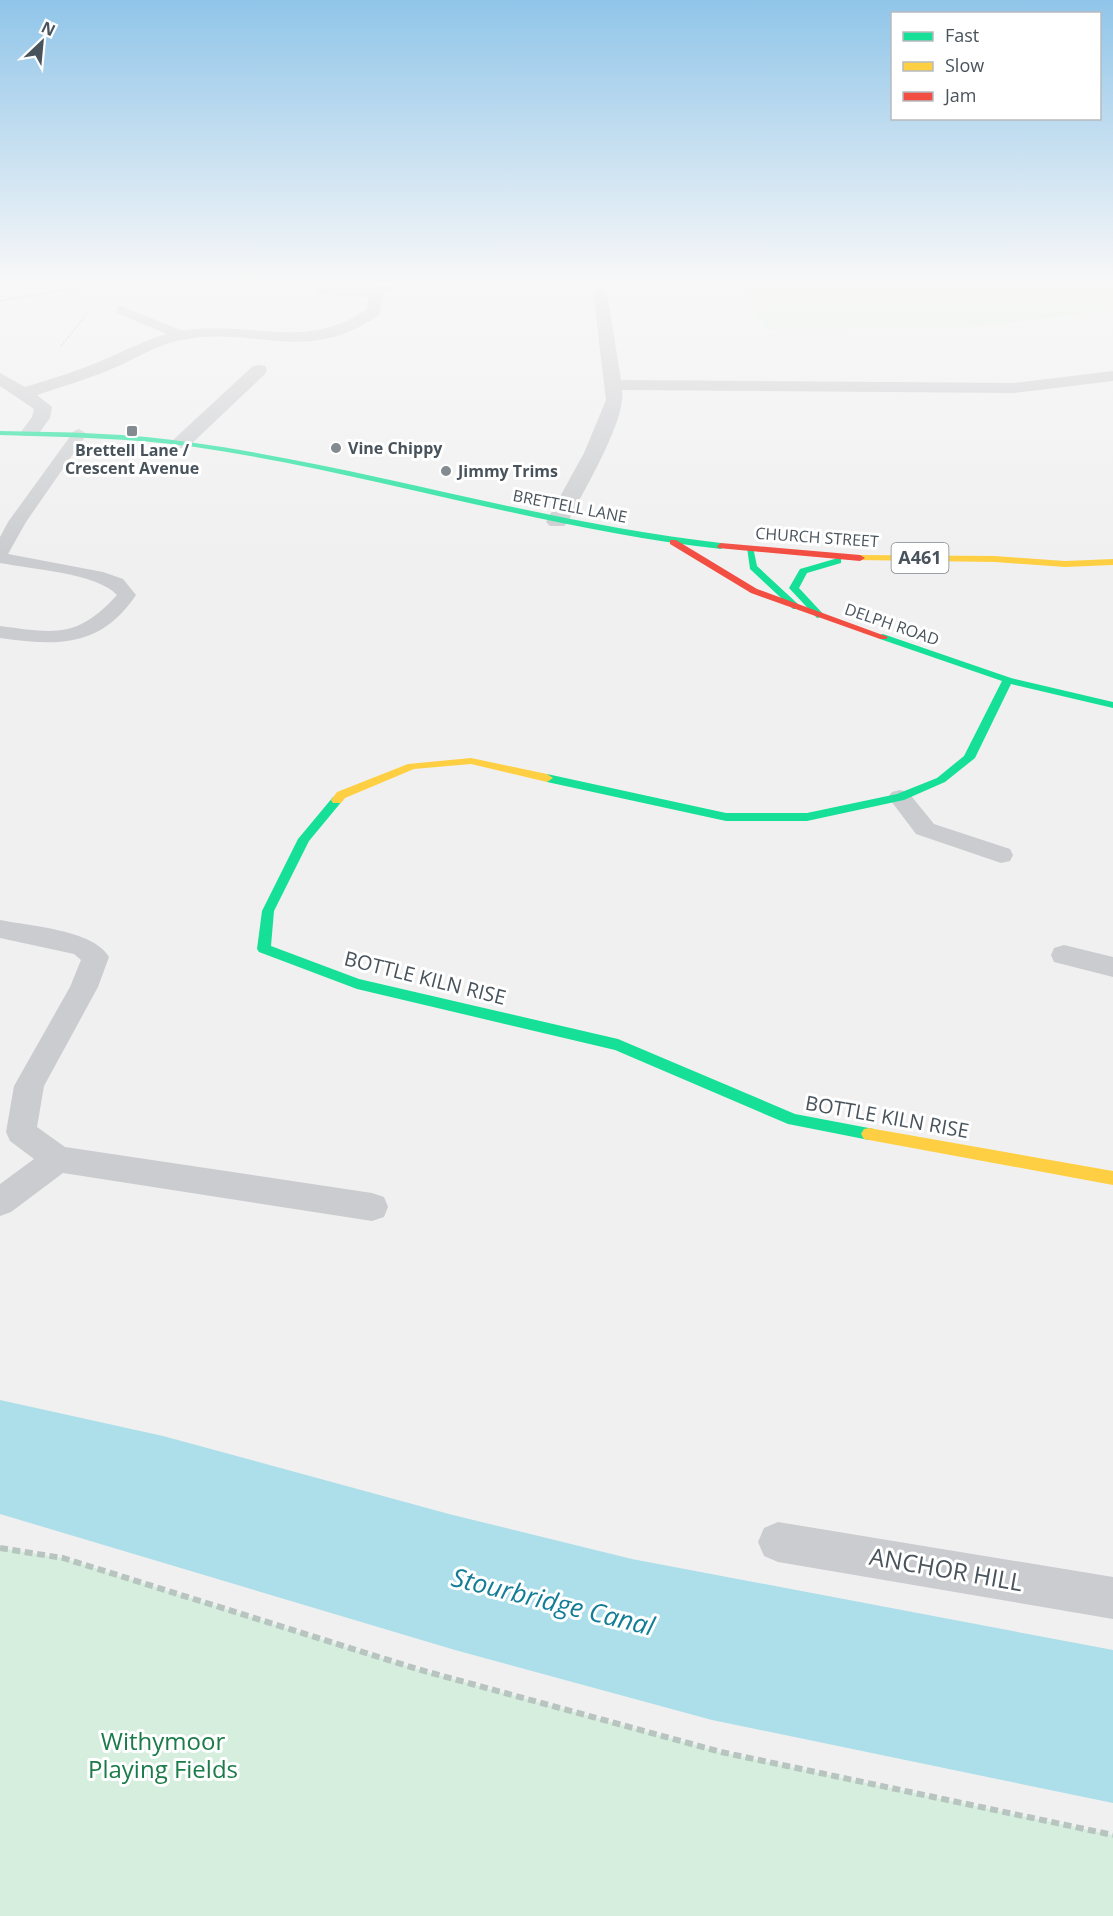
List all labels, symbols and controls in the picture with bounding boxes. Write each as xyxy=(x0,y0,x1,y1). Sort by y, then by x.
north arrow xyxy=(12,12,72,72)
legend xyxy=(891,12,1101,120)
text: N xyxy=(38,16,59,41)
text: Fast xyxy=(945,23,979,47)
text: Slow xyxy=(945,53,984,77)
text: Jam xyxy=(943,83,977,107)
marker: Brettell Lane / Crescent Avenue xyxy=(125,424,139,438)
place label: Vine Chippy xyxy=(348,437,443,459)
place label: Brettell Lane / Crescent Avenue xyxy=(65,439,199,479)
marker: Vine Chippy xyxy=(329,441,343,455)
place label: Jimmy Trims xyxy=(456,460,558,482)
marker: Jimmy Trims xyxy=(439,464,453,478)
street label: BRETTELL LANE xyxy=(511,484,629,528)
street label: CHURCH STREET xyxy=(755,522,880,552)
road number: A461 xyxy=(892,543,948,573)
street label: DELPH ROAD xyxy=(842,598,942,650)
street label: BOTTLE KILN RISE xyxy=(341,944,509,1011)
street label: BOTTLE KILN RISE xyxy=(803,1089,971,1144)
street label: ANCHOR HILL xyxy=(867,1539,1026,1598)
water label: Stourbridge Canal xyxy=(448,1558,660,1644)
park label: Withymoor Playing Fields xyxy=(88,1724,238,1785)

